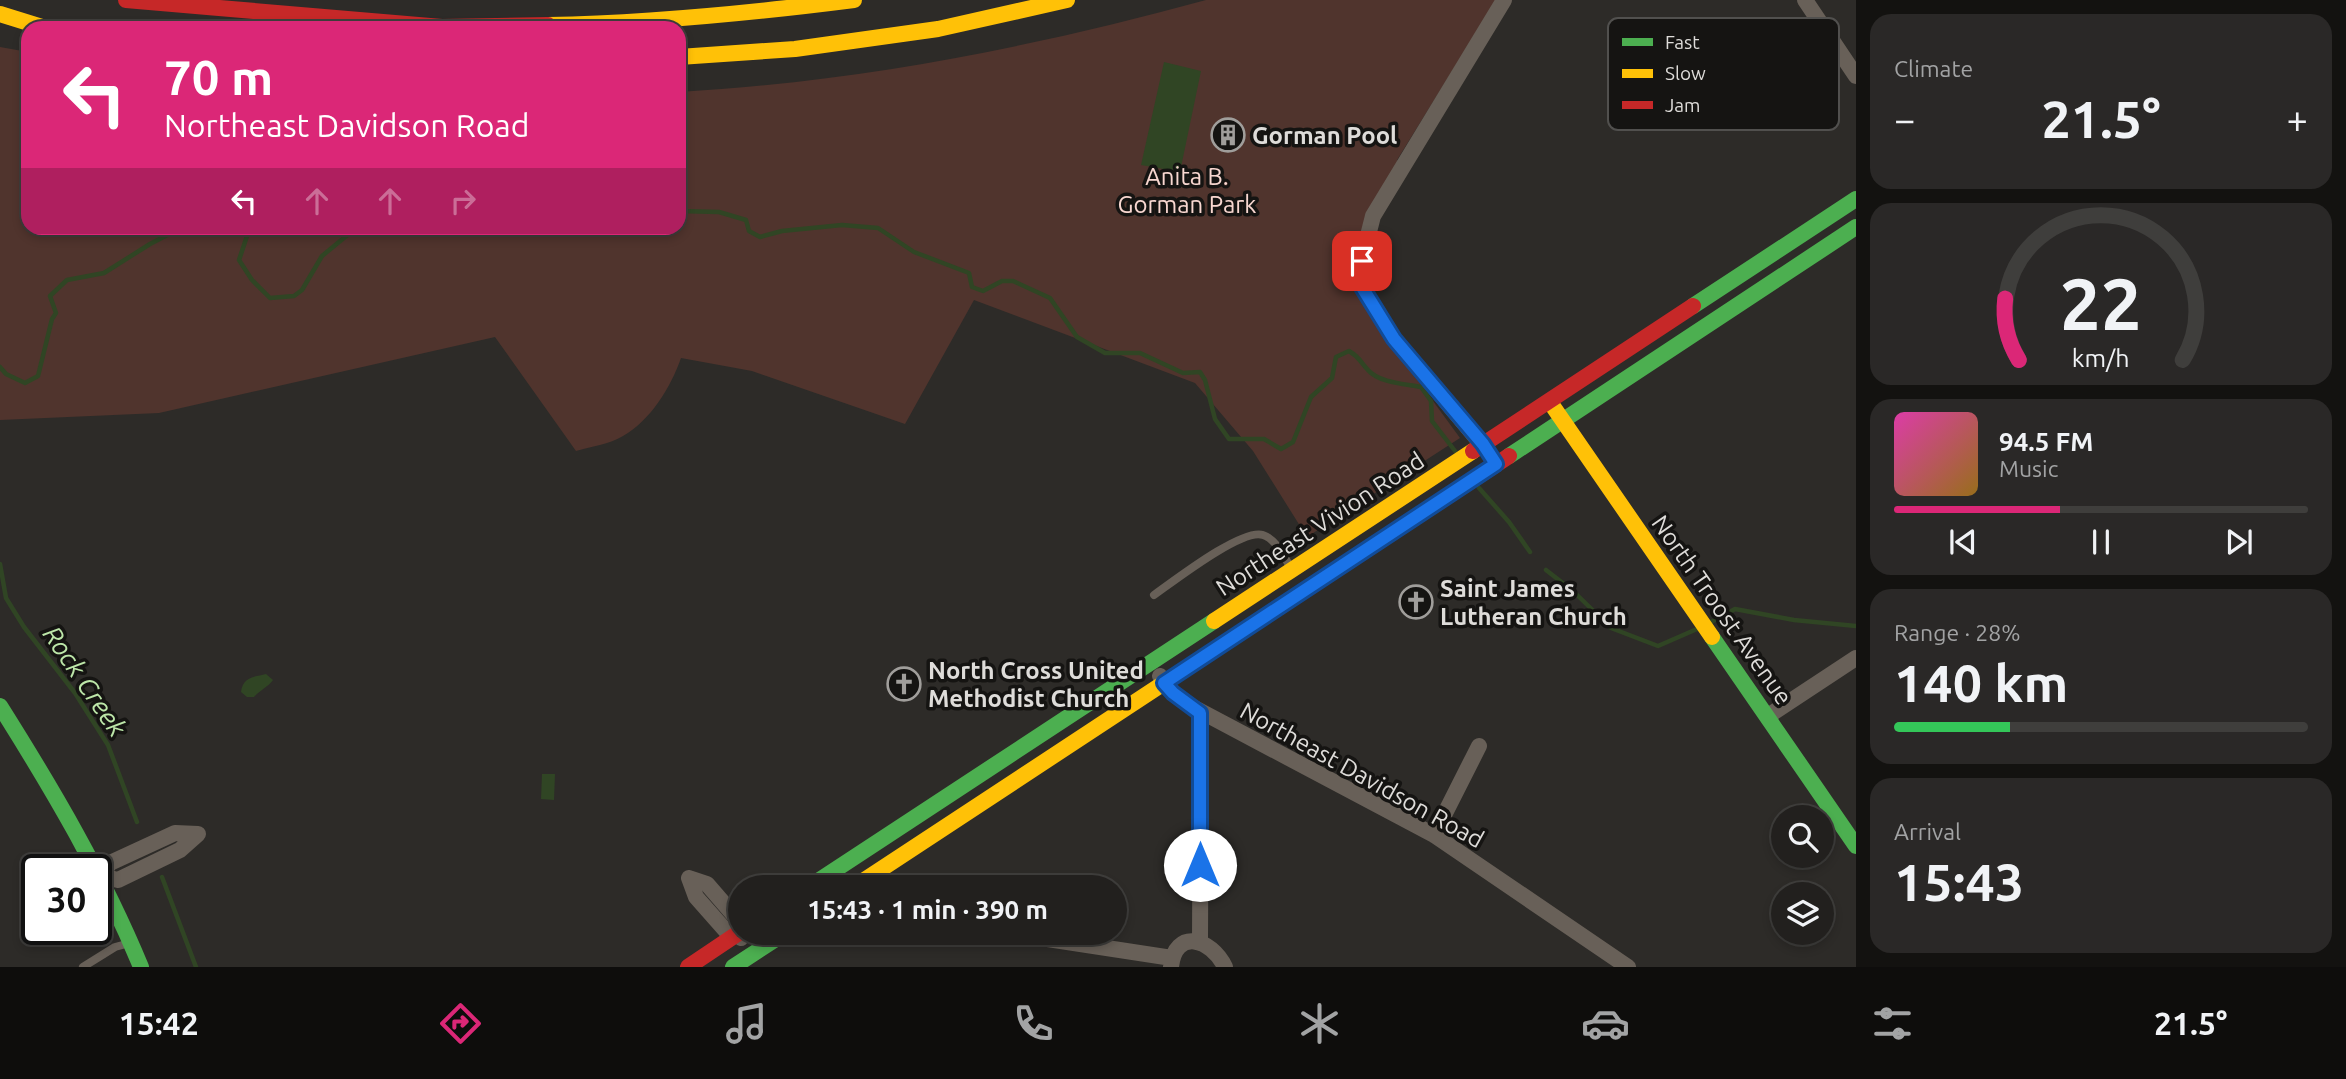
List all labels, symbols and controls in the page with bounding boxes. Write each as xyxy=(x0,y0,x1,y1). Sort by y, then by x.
legend xyxy=(1608,18,1839,130)
text: Fast xyxy=(1665,31,1700,53)
icon: left xyxy=(49,49,140,140)
text: 70 m xyxy=(164,49,273,104)
text: Climate xyxy=(1894,56,1973,81)
text: Slow xyxy=(1665,62,1706,84)
text: 21.5° xyxy=(2041,90,2161,148)
text: Jam xyxy=(1665,94,1701,116)
text: − xyxy=(1894,98,1915,140)
text: + xyxy=(2287,98,2308,140)
text: Northeast Davidson Road xyxy=(164,107,530,143)
building icon: Gorman Pool xyxy=(1209,116,1247,154)
place label: Gorman Pool xyxy=(1252,122,1397,149)
park label: Anita B. Gorman Park xyxy=(1118,163,1256,218)
icon: left xyxy=(225,182,263,220)
icon: ahead xyxy=(298,182,336,220)
icon: ahead xyxy=(371,182,409,220)
icon: right xyxy=(444,182,482,220)
pin xyxy=(1332,231,1392,291)
icon: arrive xyxy=(1343,242,1381,280)
text: 22 xyxy=(2060,263,2142,345)
text: km/h xyxy=(2072,344,2130,372)
text: 94.5 FM xyxy=(1999,427,2093,456)
street label: Northeast Vivion Road xyxy=(1211,447,1429,601)
text: Music xyxy=(1999,456,2058,481)
street label: North Troost Avenue xyxy=(1646,510,1798,710)
icon: previous xyxy=(1944,523,1982,561)
icon: pause xyxy=(2082,523,2120,561)
icon: next xyxy=(2220,523,2258,561)
place label: Saint James Lutheran Church xyxy=(1440,575,1627,630)
church icon: Saint James Lutheran Church xyxy=(1397,583,1435,621)
water label: Rock Creek xyxy=(38,620,133,742)
text: Range · 28% xyxy=(1894,620,2021,645)
text: 140 km xyxy=(1894,654,2068,712)
place label: North Cross United Methodist Church xyxy=(928,657,1144,712)
church icon: North Cross United Methodist Church xyxy=(885,665,923,703)
street label: Northeast Davidson Road xyxy=(1236,697,1488,853)
map controls xyxy=(1771,805,1834,945)
button: search xyxy=(1771,805,1834,868)
text: Arrival xyxy=(1894,819,1961,844)
position arrow xyxy=(1163,828,1237,902)
text: 15:43 xyxy=(1894,853,2024,911)
speed limit sign: 30 xyxy=(21,854,112,945)
button: layers xyxy=(1771,882,1834,945)
text: 15:43 · 1 min · 390 m xyxy=(807,895,1048,924)
icon: directions xyxy=(436,999,485,1048)
icon: music xyxy=(722,999,771,1048)
icon: phone xyxy=(1009,999,1058,1048)
icon: climate xyxy=(1295,999,1344,1048)
icon: car xyxy=(1581,999,1630,1048)
icon: filters xyxy=(1868,999,1917,1048)
text: 15:42 xyxy=(119,1005,199,1041)
text: 21.5° xyxy=(2154,1005,2227,1041)

